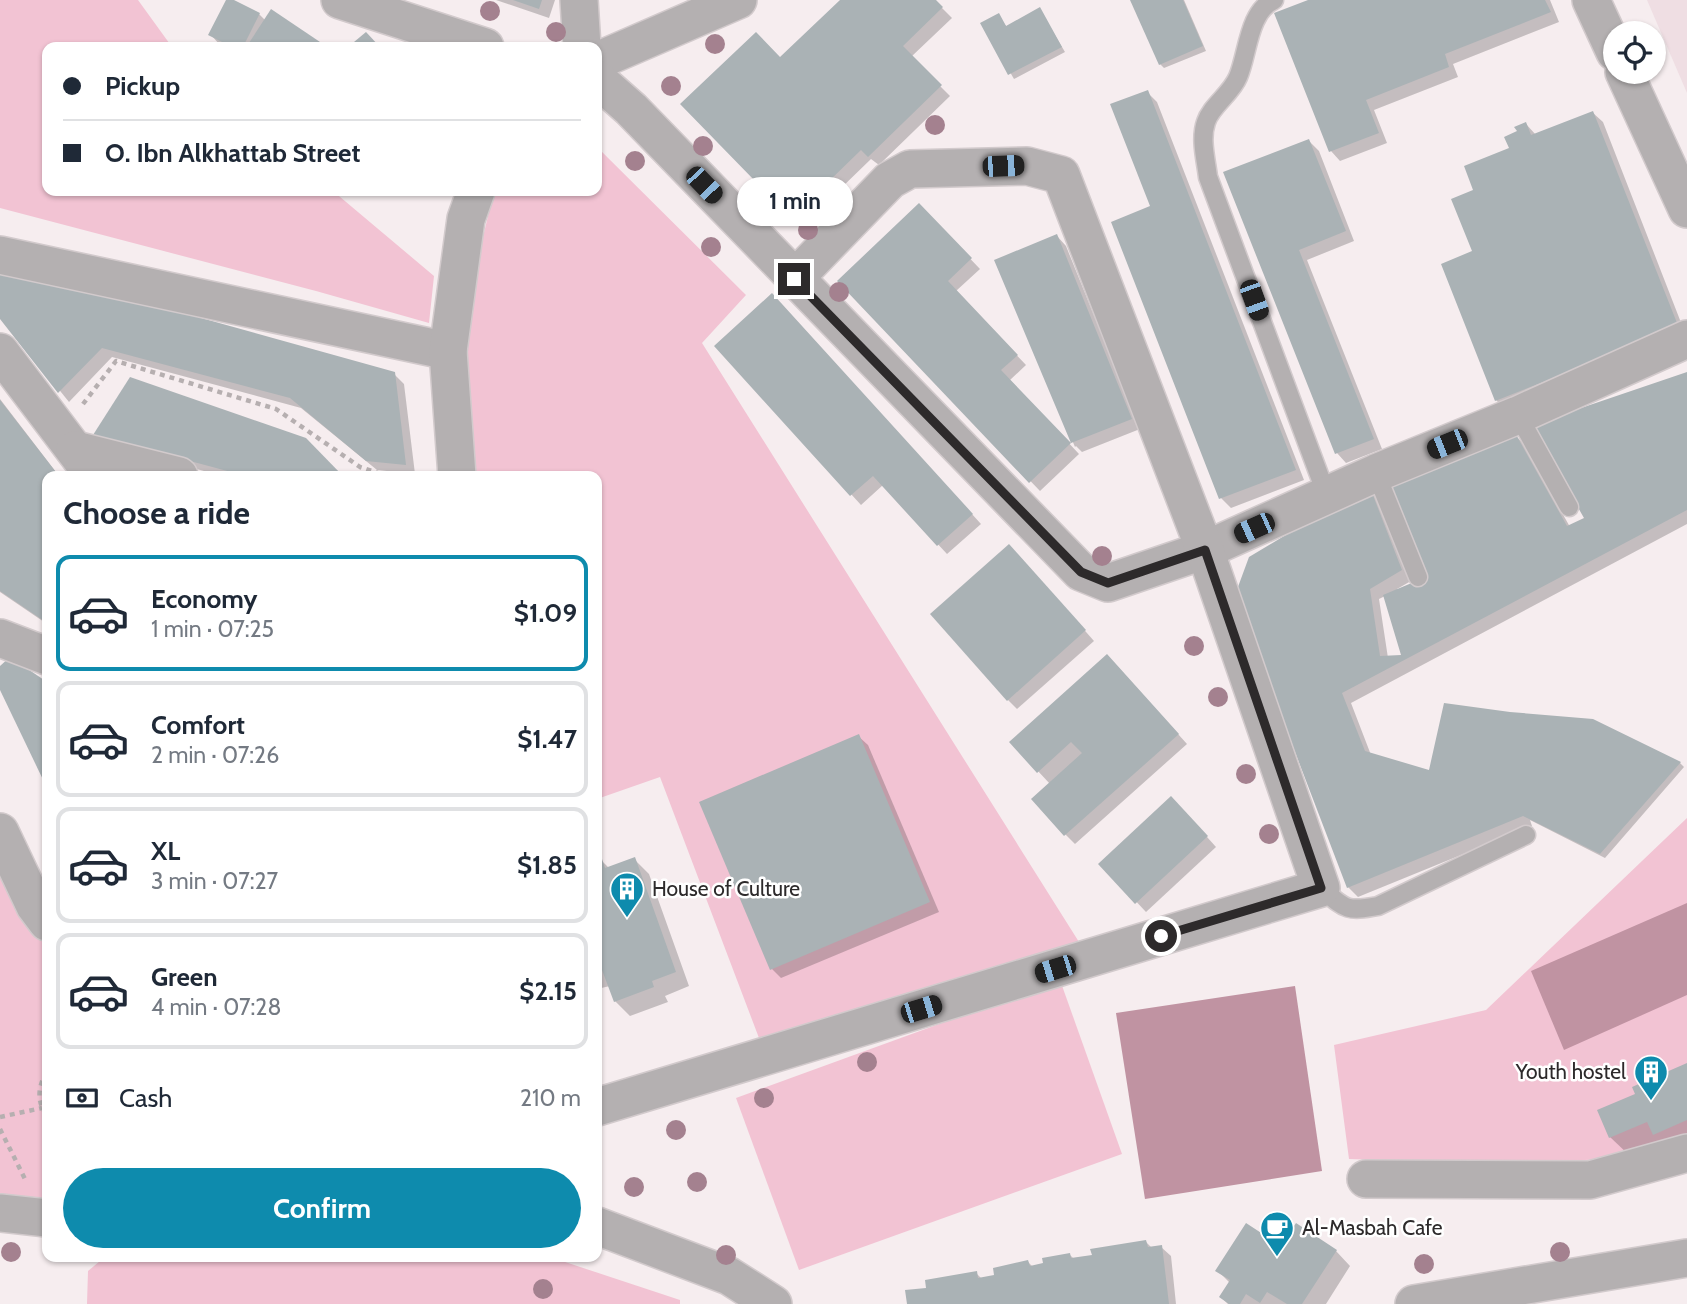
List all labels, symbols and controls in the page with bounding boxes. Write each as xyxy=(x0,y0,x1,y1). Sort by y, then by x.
map controls xyxy=(1603,21,1666,84)
button: locate xyxy=(1603,21,1666,84)
text: Pickup xyxy=(105,70,180,102)
text: O. Ibn Alkhattab Street xyxy=(105,137,360,169)
car xyxy=(982,155,1025,177)
car xyxy=(682,163,727,207)
callout: 1 min xyxy=(736,177,852,226)
text: 1 min xyxy=(769,187,821,215)
route end xyxy=(778,263,810,295)
car xyxy=(1237,277,1272,323)
car xyxy=(1424,426,1471,462)
text: Choose a ride xyxy=(63,493,250,532)
car xyxy=(1231,510,1278,546)
icon: car xyxy=(67,582,130,645)
text: Economy xyxy=(151,583,257,615)
text: $1.09 xyxy=(514,597,577,629)
text: 1 min · 07:25 xyxy=(151,615,274,643)
icon: car xyxy=(67,708,130,771)
text: Comfort xyxy=(151,709,245,741)
text: $1.47 xyxy=(517,723,577,755)
text: 2 min · 07:26 xyxy=(151,741,279,769)
icon: car xyxy=(67,834,130,897)
text: XL xyxy=(151,835,180,867)
text: $1.85 xyxy=(517,849,577,881)
text: 3 min · 07:27 xyxy=(151,867,278,895)
building icon: House of Culture xyxy=(608,870,646,919)
place label: House of Culture xyxy=(652,876,800,901)
route start xyxy=(1145,920,1177,952)
car xyxy=(1032,953,1079,985)
icon: car xyxy=(67,960,130,1023)
text: Green xyxy=(151,961,218,993)
text: $2.15 xyxy=(519,975,577,1007)
text: 4 min · 07:28 xyxy=(151,993,281,1021)
car xyxy=(898,993,945,1025)
building icon: Youth hostel xyxy=(1632,1053,1670,1102)
place label: Youth hostel xyxy=(1515,1059,1626,1084)
icon: cash xyxy=(63,1079,101,1117)
text: Cash xyxy=(119,1082,172,1114)
text: 210 m xyxy=(520,1084,581,1112)
button: Confirm xyxy=(63,1168,581,1248)
cafe icon: Al-Masbah Cafe xyxy=(1258,1209,1296,1258)
place label: Al-Masbah Cafe xyxy=(1302,1215,1443,1240)

